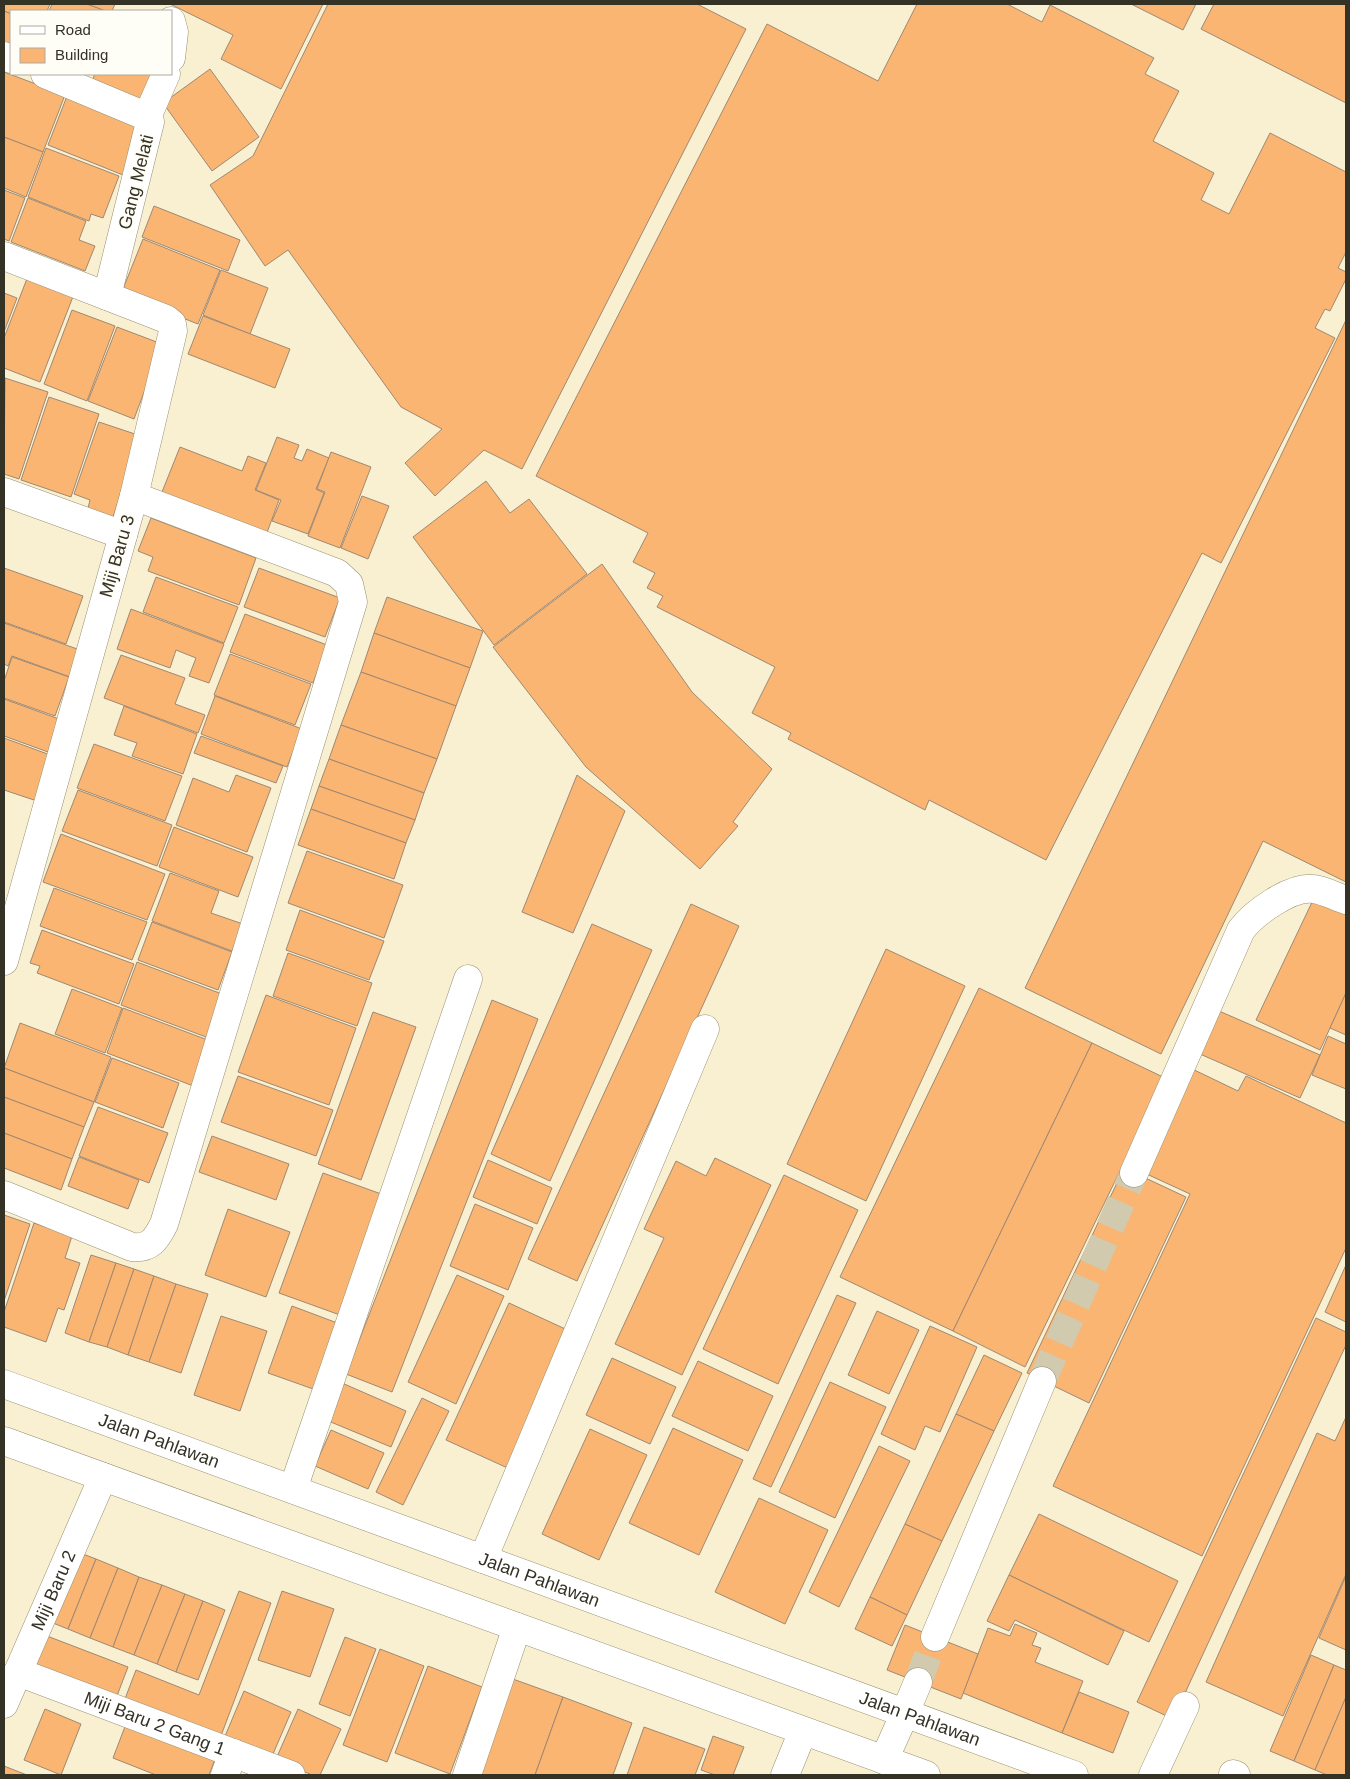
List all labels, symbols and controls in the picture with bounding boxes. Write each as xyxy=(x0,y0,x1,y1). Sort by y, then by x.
legend xyxy=(10,10,172,75)
text: Road xyxy=(55,21,91,38)
text: Building xyxy=(55,46,108,63)
street label: Gang Melati xyxy=(115,132,157,232)
street label: Miji Baru 3 xyxy=(96,512,138,600)
street label: Jalan Pahlawan xyxy=(96,1409,222,1472)
street label: Miji Baru 2 xyxy=(27,1547,80,1633)
street label: Jalan Pahlawan xyxy=(476,1548,603,1611)
street label: Jalan Pahlawan xyxy=(857,1687,983,1750)
street label: Miji Baru 2 Gang 1 xyxy=(81,1688,228,1759)

